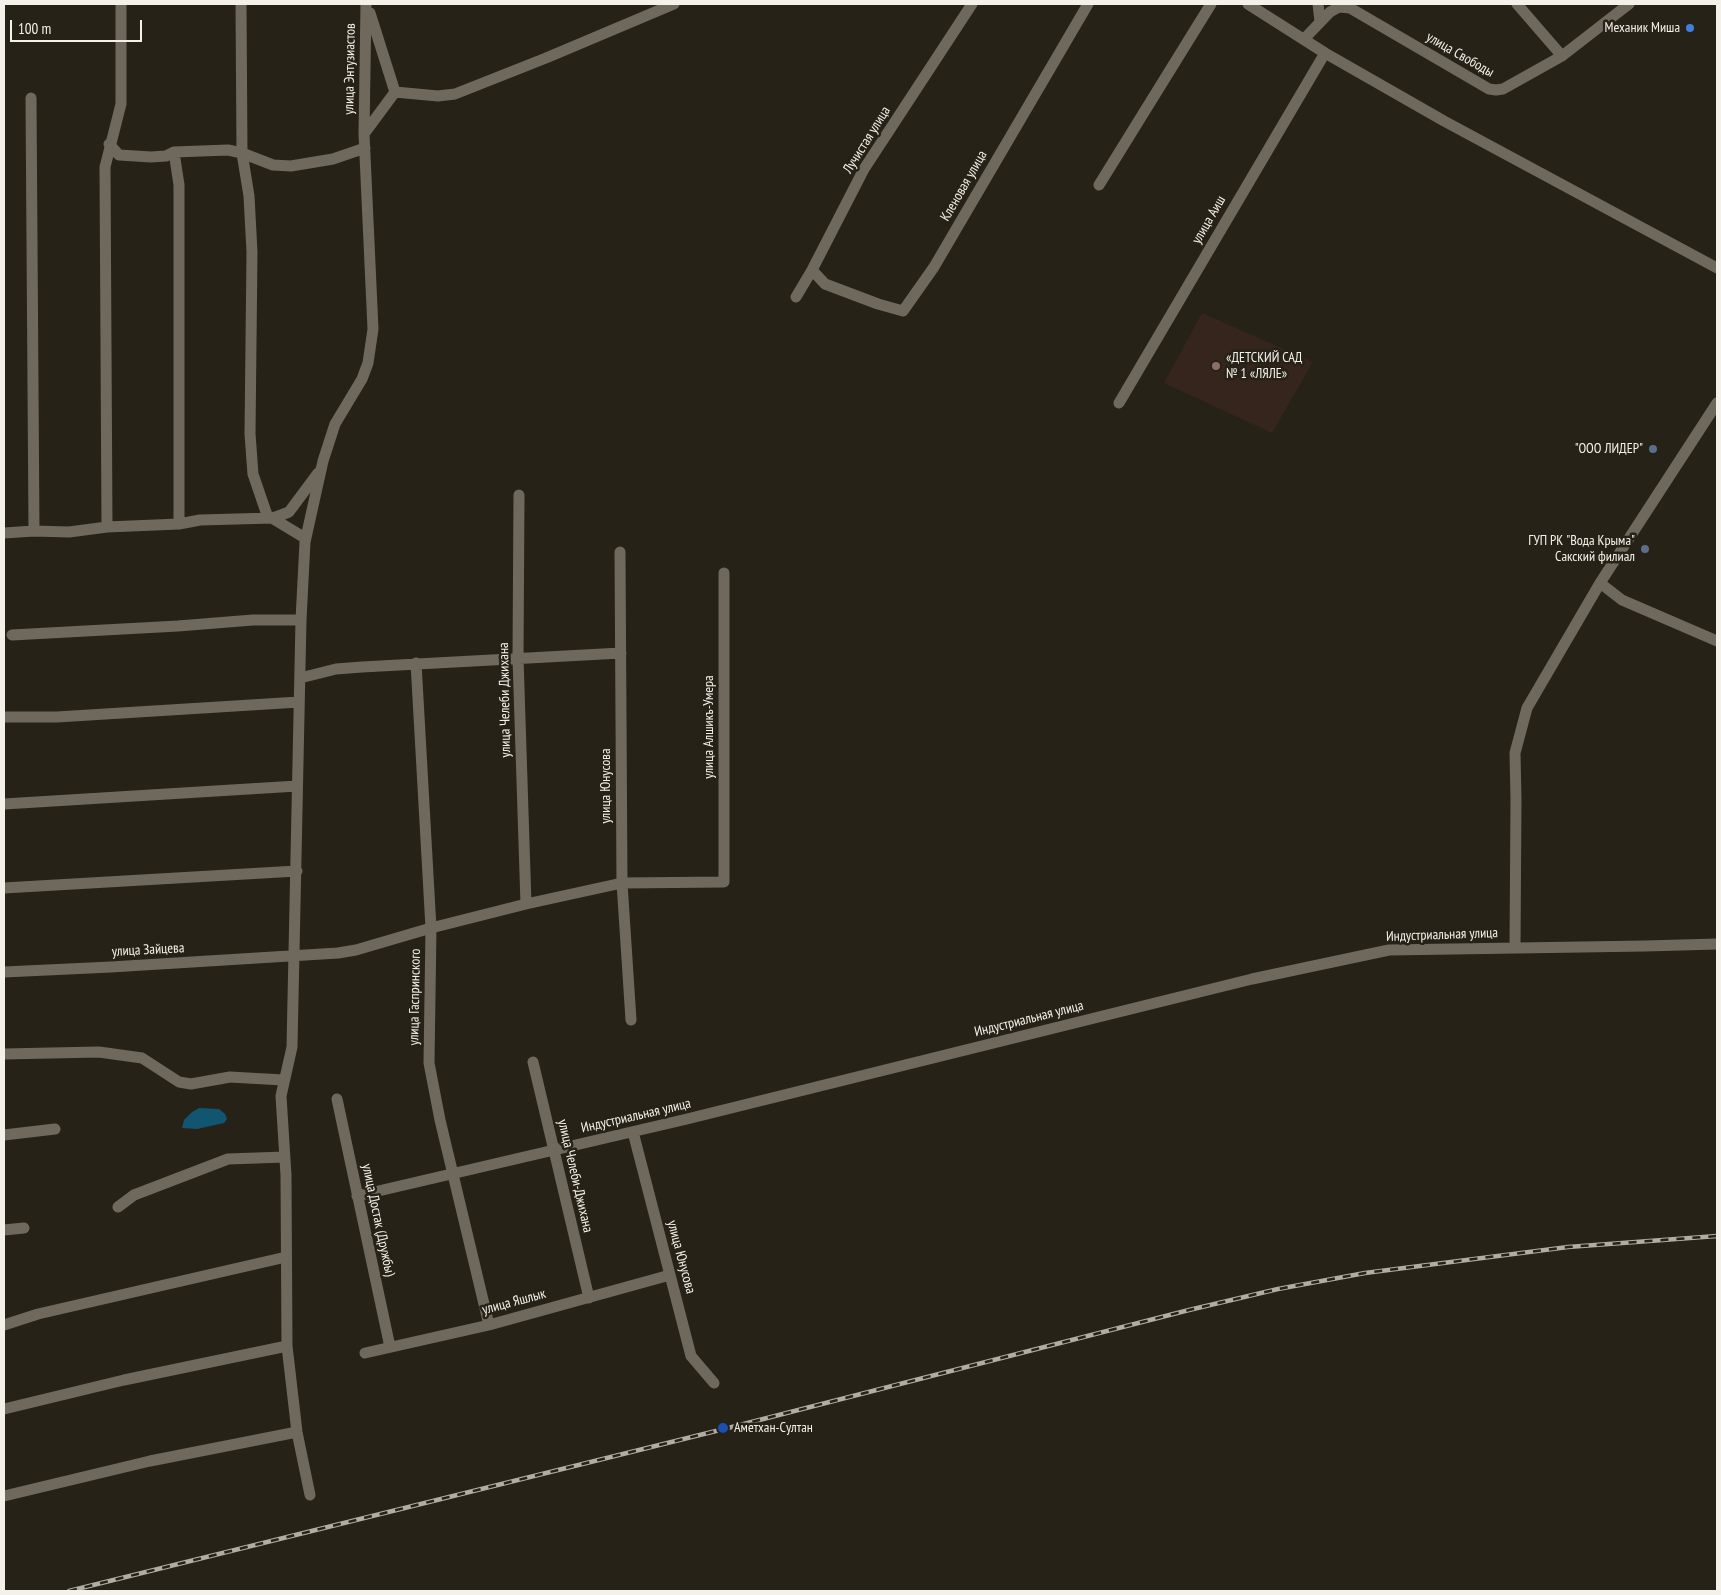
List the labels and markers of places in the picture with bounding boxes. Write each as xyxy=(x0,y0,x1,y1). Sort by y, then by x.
place label: Механик Миша xyxy=(1605,20,1680,36)
marker: Механик Миша xyxy=(1684,22,1696,34)
place label: «ДЕТСКИЙ САД № 1 «ЛЯЛЕ» xyxy=(1226,350,1302,382)
marker: «ДЕТСКИЙ САД № 1 «ЛЯЛЕ» xyxy=(1210,360,1222,372)
place label: "ООО ЛИДЕР" xyxy=(1575,441,1643,457)
marker: "ООО ЛИДЕР" xyxy=(1647,443,1659,455)
place label: ГУП РК "Вода Крыма" Сакский филиал xyxy=(1528,533,1635,566)
marker: ГУП РК "Вода Крыма" Сакский филиал xyxy=(1639,543,1651,555)
place label: Аметхан-Султан xyxy=(734,1420,813,1436)
marker: Аметхан-Султан xyxy=(716,1421,730,1435)

